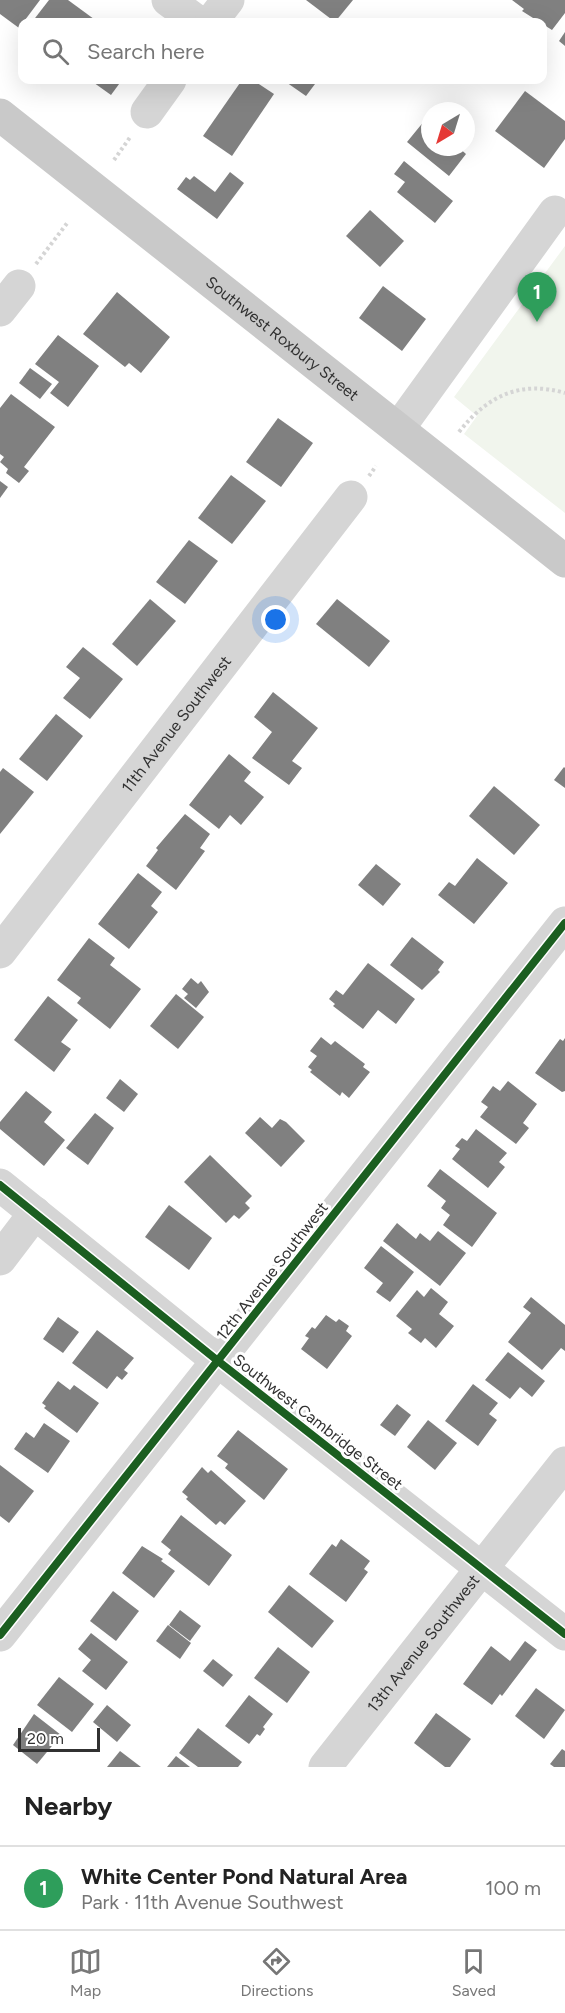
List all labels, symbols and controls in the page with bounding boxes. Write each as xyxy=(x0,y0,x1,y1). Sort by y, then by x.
search box xyxy=(18,18,547,84)
icon: search xyxy=(39,35,72,68)
text: Search here xyxy=(87,38,205,65)
north arrow xyxy=(421,102,475,156)
street label: Southwest Roxbury Street xyxy=(202,272,363,404)
pin: 1 xyxy=(518,272,556,322)
your location xyxy=(261,605,290,634)
street label: 11th Avenue Southwest xyxy=(117,652,235,796)
street label: 12th Avenue Southwest xyxy=(212,1198,332,1344)
street label: Southwest Cambridge Street xyxy=(230,1350,406,1494)
street label: 13th Avenue Southwest xyxy=(363,1570,483,1716)
scale bar xyxy=(18,1725,100,1752)
text: 20 m xyxy=(27,1729,64,1748)
text: Nearby xyxy=(24,1790,112,1822)
text: White Center Pond Natural Area xyxy=(81,1863,407,1890)
text: 1 xyxy=(39,1876,48,1900)
text: 100 m xyxy=(485,1876,541,1900)
text: Park · 11th Avenue Southwest xyxy=(81,1890,344,1914)
tab: Map xyxy=(69,1945,102,2000)
tab: Directions xyxy=(240,1945,313,2000)
tab: Saved xyxy=(452,1945,496,2000)

